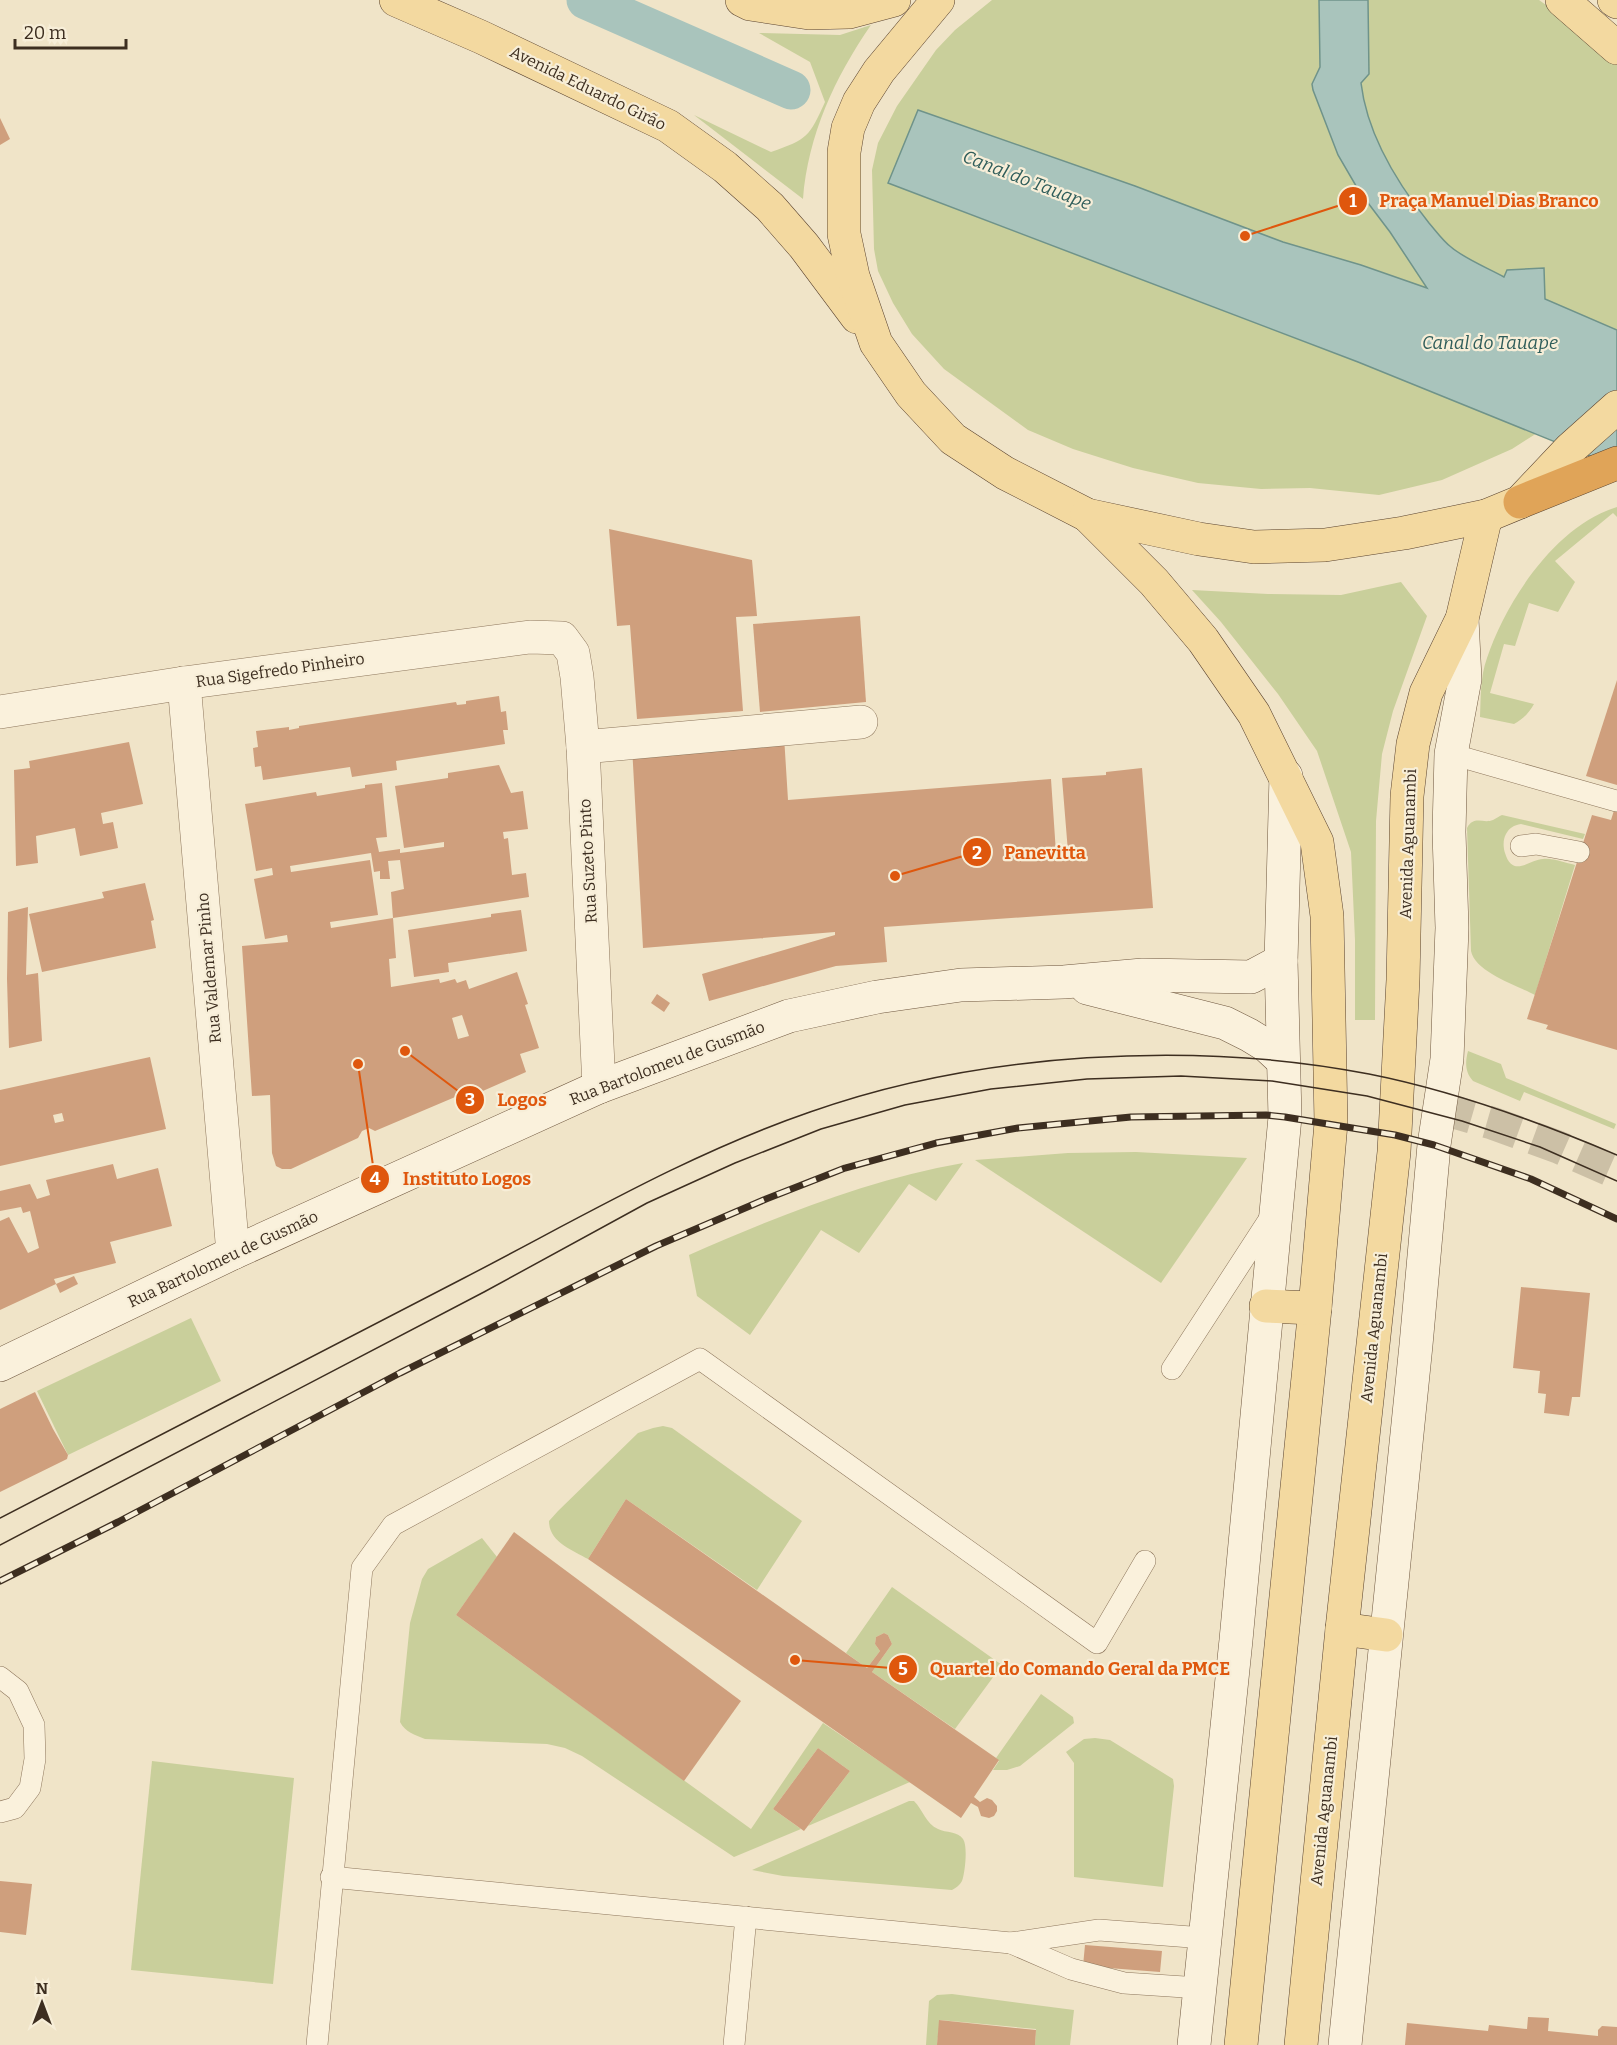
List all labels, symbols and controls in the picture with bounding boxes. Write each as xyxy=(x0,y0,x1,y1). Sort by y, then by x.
scale bar xyxy=(15,12,126,50)
text: 20 m xyxy=(24,22,66,44)
street label: Avenida Eduardo Girão xyxy=(507,42,669,134)
water label: Canal do Tauape xyxy=(960,145,1094,215)
callout: Praça Manuel Dias Branco xyxy=(1338,183,1611,219)
text: 1 xyxy=(1349,190,1357,212)
text: Praça Manuel Dias Branco xyxy=(1379,190,1599,212)
water label: Canal do Tauape xyxy=(1422,332,1558,354)
street label: Rua Sigefredo Pinheiro xyxy=(194,649,366,691)
street label: Avenida Aguanambi xyxy=(1396,768,1420,919)
street label: Rua Suzeto Pinto xyxy=(575,798,601,924)
callout: Panevitta xyxy=(962,834,1098,870)
text: 2 xyxy=(972,842,982,864)
text: Panevitta xyxy=(1004,842,1086,864)
street label: Rua Valdemar Pinho xyxy=(193,892,225,1044)
street label: Rua Bartolomeu de Gusmão xyxy=(567,1017,767,1109)
callout: Logos xyxy=(455,1082,559,1118)
text: 3 xyxy=(465,1089,475,1111)
text: Logos xyxy=(497,1089,547,1111)
callout: Instituto Logos xyxy=(360,1161,543,1197)
text: 4 xyxy=(370,1168,381,1190)
text: Instituto Logos xyxy=(403,1168,531,1190)
street label: Rua Bartolomeu de Gusmão xyxy=(125,1207,321,1311)
street label: Avenida Aguanambi xyxy=(1357,1252,1391,1404)
callout: Quartel do Comando Geral da PMCE xyxy=(888,1651,1242,1687)
text: 5 xyxy=(898,1658,908,1680)
text: Quartel do Comando Geral da PMCE xyxy=(930,1658,1230,1680)
street label: Avenida Aguanambi xyxy=(1307,1735,1341,1887)
north arrow xyxy=(12,1973,72,2033)
text: N xyxy=(36,1979,48,1998)

